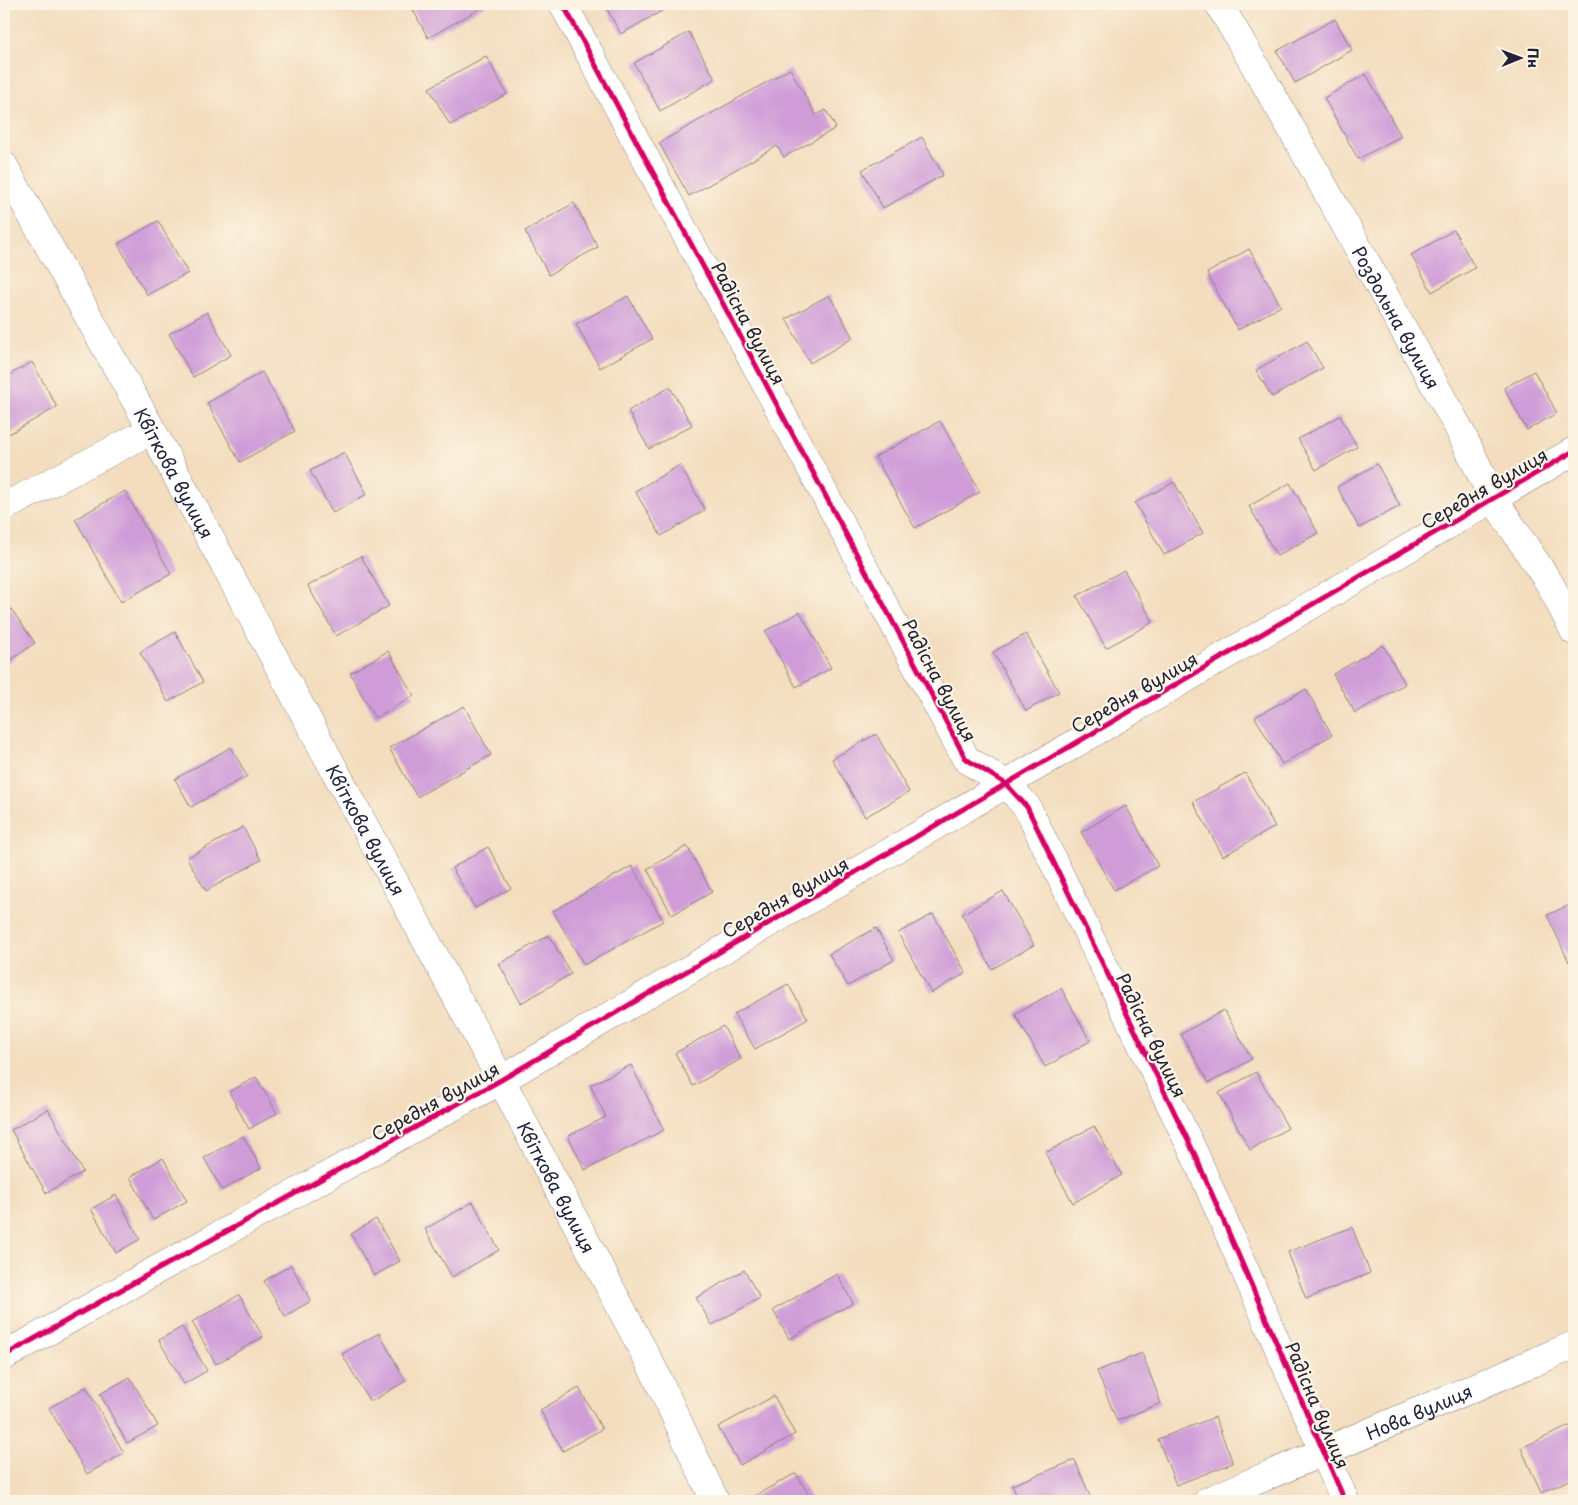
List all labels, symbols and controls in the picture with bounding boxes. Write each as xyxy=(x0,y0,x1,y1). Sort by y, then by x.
north arrow xyxy=(1496,32,1546,82)
text: Пн xyxy=(1523,47,1544,68)
street label: Роздольна вулиця xyxy=(1346,241,1448,394)
street label: Радісна вулиця xyxy=(705,257,793,389)
street label: Квіткова вулиця xyxy=(128,402,221,543)
street label: Середня вулиця xyxy=(1416,441,1552,535)
street label: Радісна вулиця xyxy=(896,614,984,746)
street label: Середня вулиця xyxy=(1066,645,1202,739)
street label: Квіткова вулиця xyxy=(320,759,413,900)
street label: Середня вулиця xyxy=(717,850,853,944)
street label: Радісна вулиця xyxy=(1110,968,1194,1102)
street label: Середня вулиця xyxy=(366,1055,504,1147)
street label: Квіткова вулиця xyxy=(511,1116,603,1257)
street label: Радісна вулиця xyxy=(1279,1337,1357,1473)
street label: Нова вулиця xyxy=(1361,1377,1476,1446)

